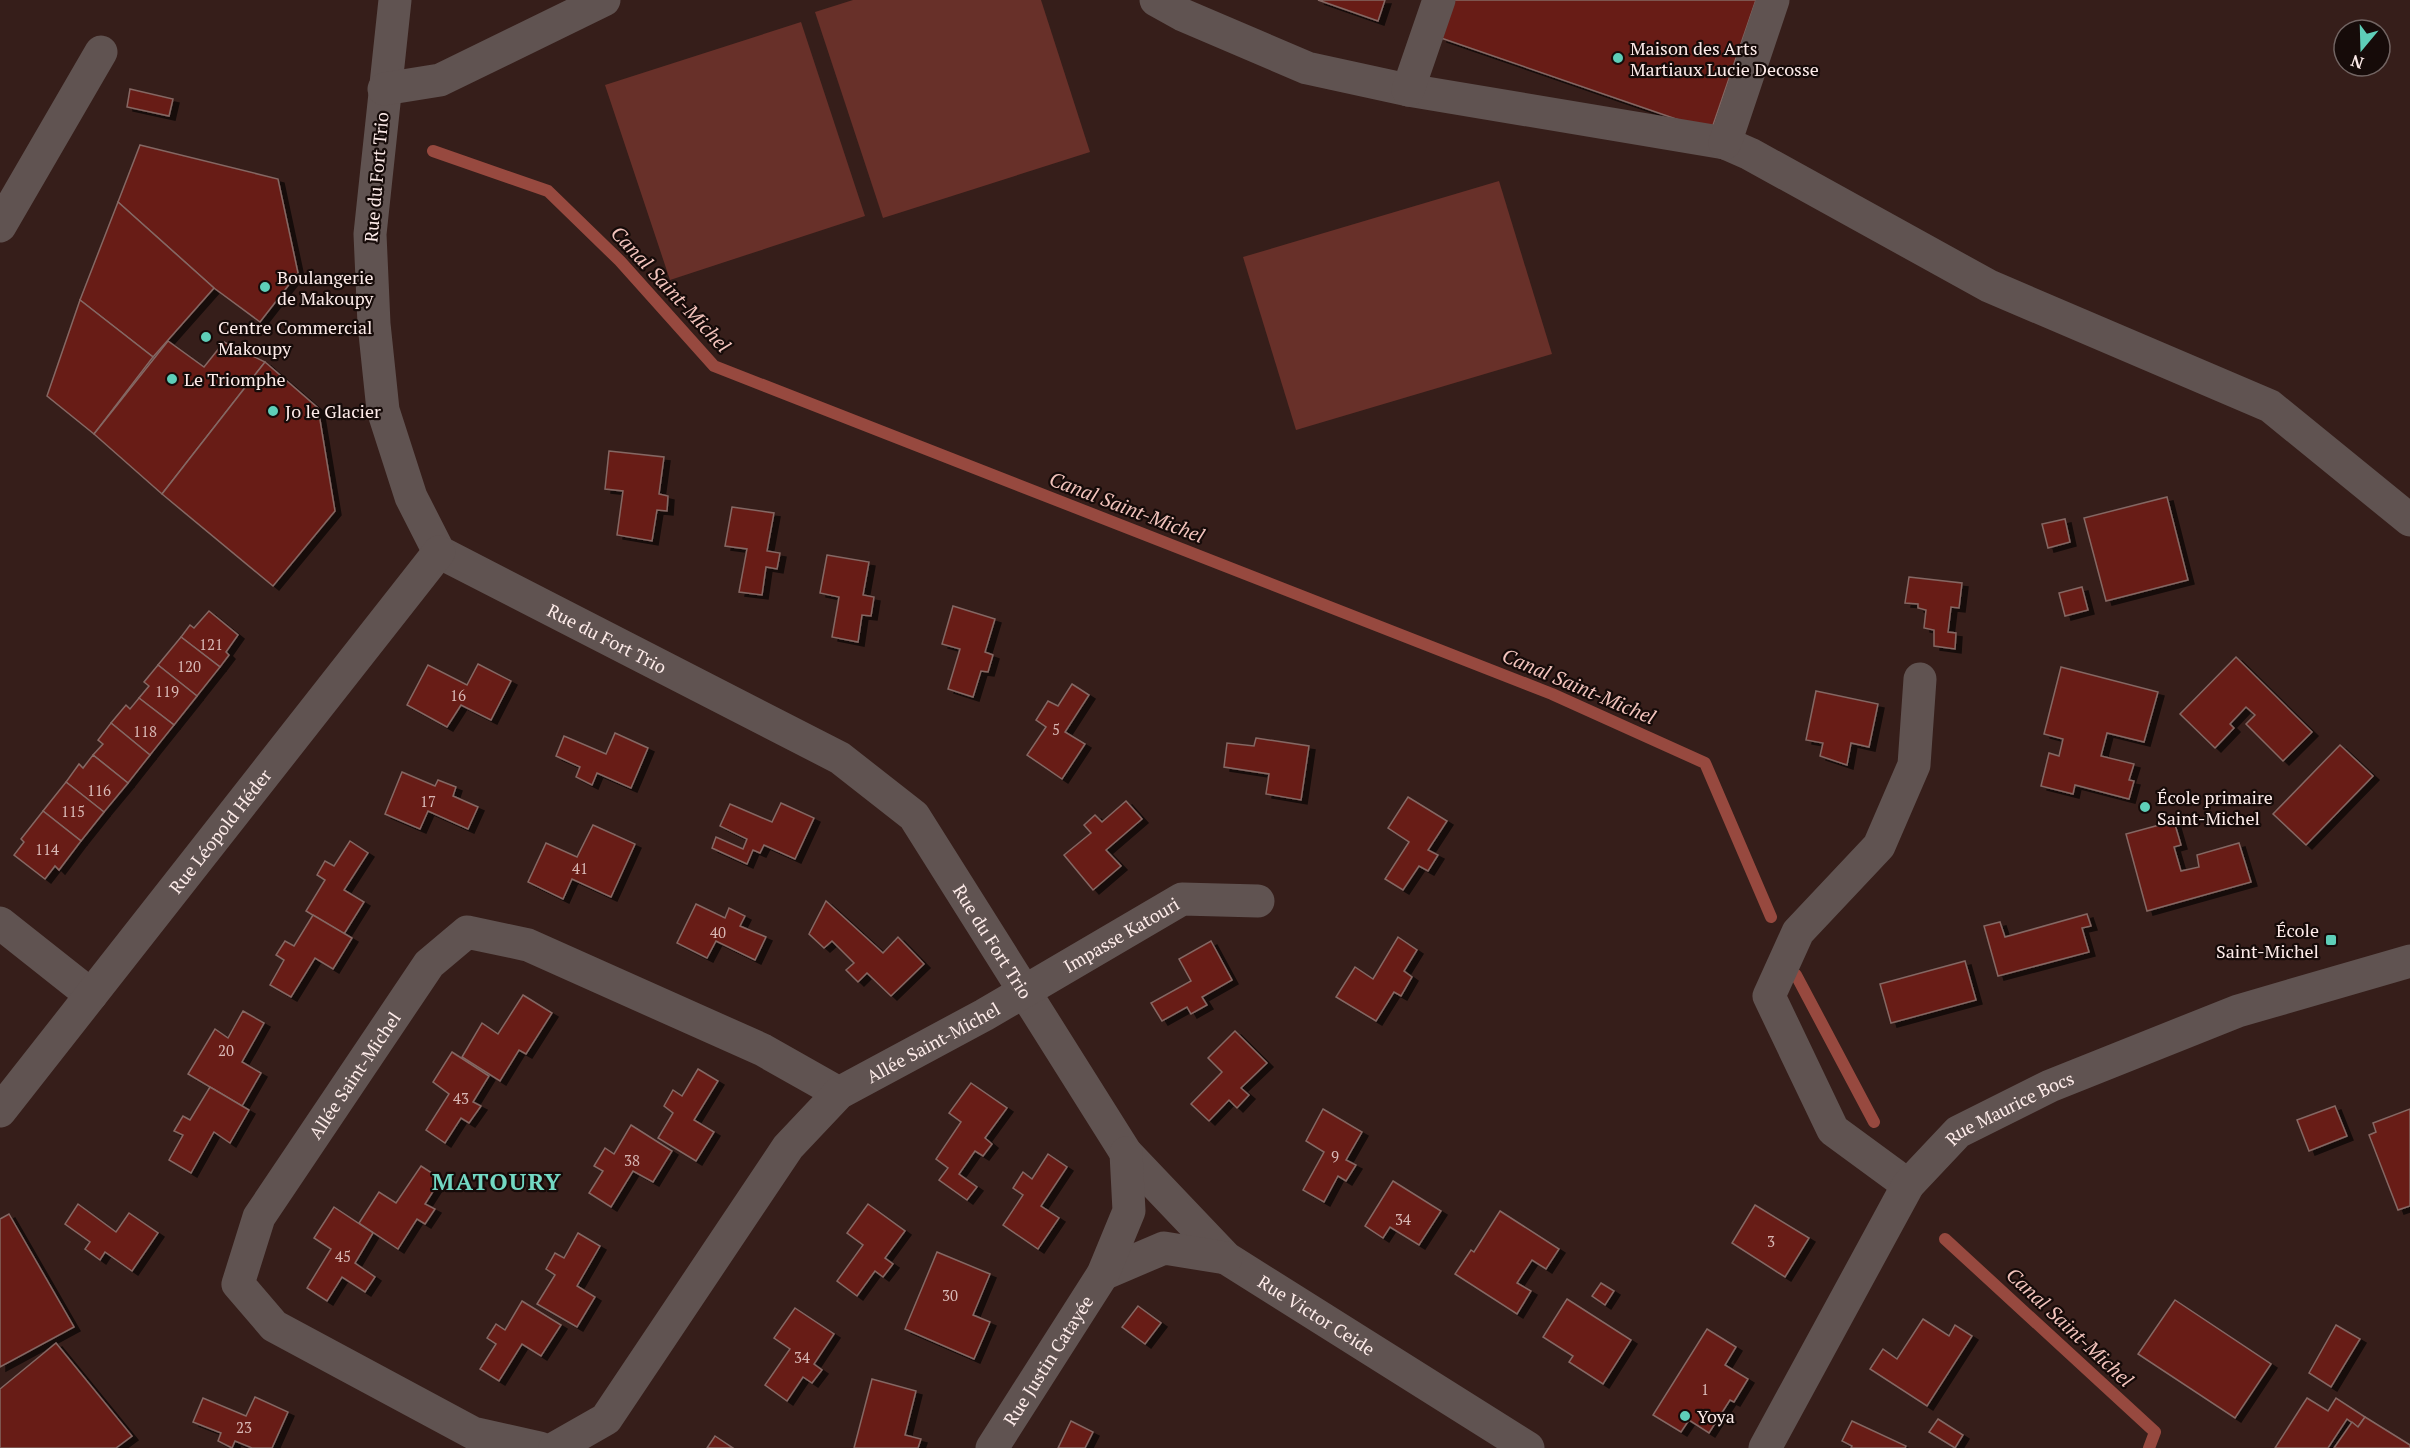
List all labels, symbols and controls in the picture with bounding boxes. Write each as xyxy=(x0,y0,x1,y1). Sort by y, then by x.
north arrow xyxy=(2332,18,2392,78)
place label: Maison des Arts Martiaux Lucie Decosse xyxy=(1630,36,1819,81)
text: N xyxy=(2348,50,2366,75)
marker: Maison des Arts Martiaux Lucie Decosse xyxy=(1611,51,1625,65)
street label: Rue du Fort Trio xyxy=(358,111,394,243)
water label: Canal Saint-Michel xyxy=(605,220,737,359)
place label: Boulangerie de Makoupy xyxy=(277,265,374,310)
marker: Boulangerie de Makoupy xyxy=(258,280,272,294)
place label: Centre Commercial Makoupy xyxy=(218,315,372,360)
marker: Centre Commercial Makoupy xyxy=(199,330,213,344)
place label: Le Triomphe xyxy=(184,367,286,391)
marker: Le Triomphe xyxy=(165,372,179,386)
place label: Jo le Glacier xyxy=(285,399,381,423)
marker: Jo le Glacier xyxy=(266,404,280,418)
water label: Canal Saint-Michel xyxy=(1046,465,1209,549)
street label: Rue du Fort Trio xyxy=(544,598,671,679)
house number: 121 xyxy=(199,634,223,654)
water label: Canal Saint-Michel xyxy=(1498,641,1660,731)
house number: 120 xyxy=(177,656,201,676)
house number: 119 xyxy=(155,681,179,701)
house number: 16 xyxy=(450,685,466,705)
house number: 5 xyxy=(1052,719,1060,739)
house number: 118 xyxy=(133,721,157,741)
street label: Rue Léopold Héder xyxy=(163,764,276,898)
house number: 116 xyxy=(87,780,111,800)
place label: École primaire Saint-Michel xyxy=(2157,785,2273,830)
house number: 17 xyxy=(420,791,436,811)
marker: École primaire Saint-Michel xyxy=(2138,800,2152,814)
house number: 115 xyxy=(61,801,85,821)
house number: 114 xyxy=(35,839,59,859)
house number: 41 xyxy=(572,858,588,878)
street label: Rue du Fort Trio xyxy=(948,880,1038,1003)
street label: Impasse Katouri xyxy=(1059,891,1184,978)
place label: École Saint-Michel xyxy=(2216,918,2319,963)
house number: 40 xyxy=(710,922,726,942)
marker: École Saint-Michel xyxy=(2324,933,2338,947)
street label: Allée Saint-Michel xyxy=(862,996,1004,1088)
street label: Allée Saint-Michel xyxy=(303,1007,406,1144)
house number: 20 xyxy=(218,1040,234,1060)
street label: Rue Maurice Bocs xyxy=(1940,1066,2077,1150)
house number: 43 xyxy=(453,1088,469,1108)
house number: 9 xyxy=(1331,1146,1339,1166)
house number: 38 xyxy=(624,1150,640,1170)
district label: MATOURY xyxy=(432,1165,562,1197)
house number: 34 xyxy=(1395,1209,1411,1229)
house number: 3 xyxy=(1767,1231,1775,1251)
house number: 45 xyxy=(335,1246,351,1266)
water label: Canal Saint-Michel xyxy=(2001,1261,2140,1393)
street label: Rue Victor Ceide xyxy=(1254,1269,1379,1361)
house number: 30 xyxy=(942,1285,958,1305)
street label: Rue Justin Catayée xyxy=(997,1291,1098,1430)
house number: 34 xyxy=(794,1347,810,1367)
house number: 1 xyxy=(1701,1379,1709,1399)
place label: Yoya xyxy=(1697,1404,1735,1428)
marker: Yoya xyxy=(1678,1409,1692,1423)
house number: 23 xyxy=(236,1417,252,1437)

